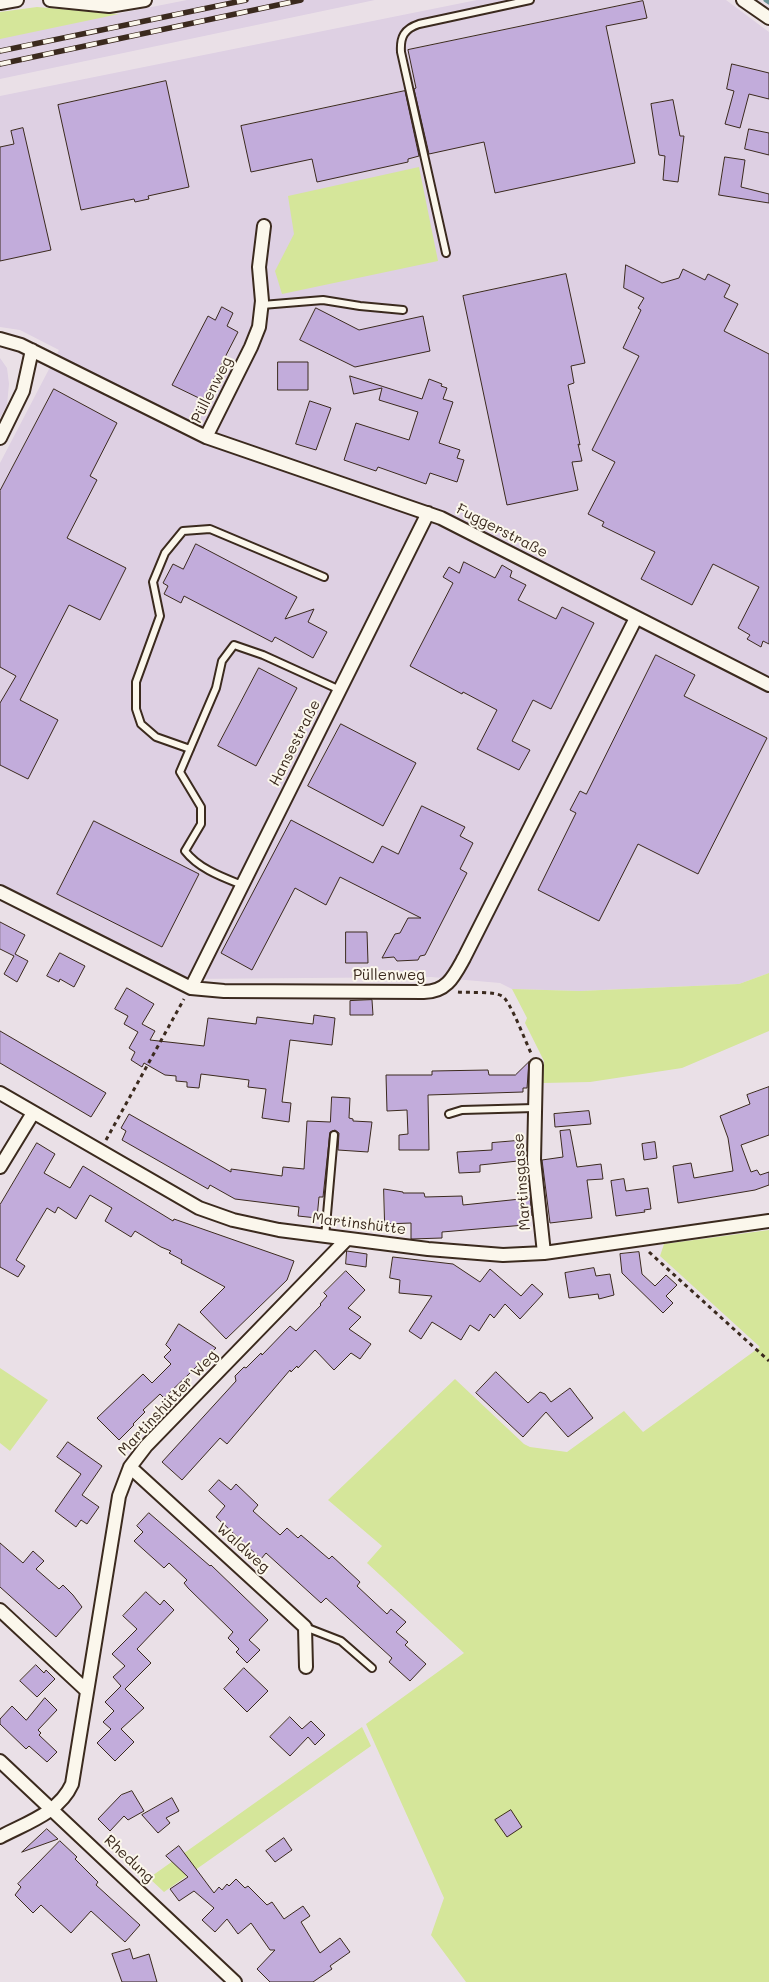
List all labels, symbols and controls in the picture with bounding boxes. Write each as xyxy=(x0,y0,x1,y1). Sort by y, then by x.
street label: Püllenweg xyxy=(188,354,236,426)
street label: Fuggerstraße xyxy=(453,500,551,562)
street label: Hansestraße xyxy=(266,697,324,789)
street label: Püllenweg xyxy=(353,966,425,984)
street label: Martinsgasse xyxy=(510,1133,534,1231)
street label: Martinshütte xyxy=(311,1209,407,1239)
street label: Martinshütter Weg xyxy=(114,1346,222,1460)
street label: Waldweg xyxy=(213,1519,273,1577)
street label: Rhedung xyxy=(100,1831,158,1887)

